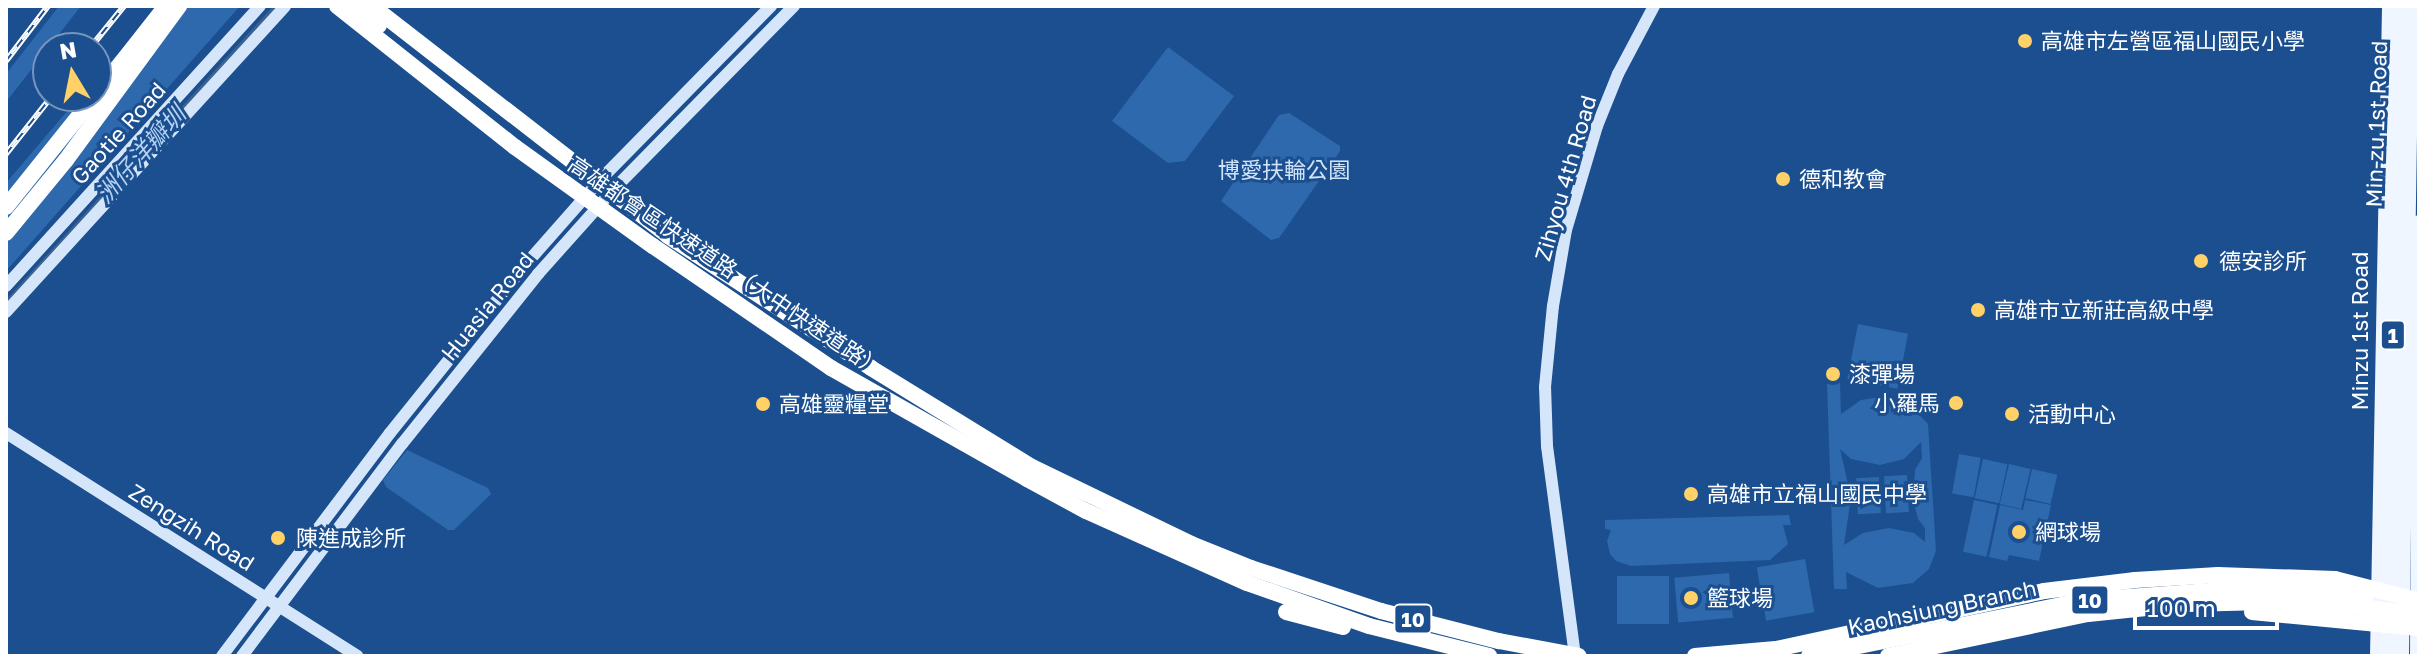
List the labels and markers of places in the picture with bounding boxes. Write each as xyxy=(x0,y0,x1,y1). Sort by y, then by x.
place label: 高雄市左營區福山國民小學 xyxy=(2041,28,2305,54)
marker: 高雄市左營區福山國民小學 xyxy=(2016,32,2034,50)
place label: 德和教會 xyxy=(1799,166,1887,192)
marker: 德和教會 xyxy=(1774,170,1792,188)
place label: 德安診所 xyxy=(2219,248,2307,274)
marker: 德安診所 xyxy=(2190,250,2212,272)
place label: 高雄市立新莊高級中學 xyxy=(1994,297,2214,323)
marker: 高雄市立新莊高級中學 xyxy=(1969,301,1987,319)
place label: 漆彈場 xyxy=(1849,361,1915,387)
marker: 漆彈場 xyxy=(1824,365,1842,383)
place label: 小羅馬 xyxy=(1874,390,1940,416)
place label: 高雄靈糧堂 xyxy=(779,391,889,417)
marker: 小羅馬 xyxy=(1947,394,1965,412)
marker: 高雄靈糧堂 xyxy=(754,395,772,413)
place label: 活動中心 xyxy=(2028,401,2116,427)
marker: 活動中心 xyxy=(2003,405,2021,423)
place label: 高雄市立福山國民中學 xyxy=(1707,481,1927,507)
marker: 高雄市立福山國民中學 xyxy=(1682,485,1700,503)
place label: 網球場 xyxy=(2035,519,2101,545)
marker: 網球場 xyxy=(2010,523,2028,541)
place label: 陳進成診所 xyxy=(296,525,406,551)
marker: 陳進成診所 xyxy=(267,527,289,549)
place label: 籃球場 xyxy=(1707,585,1773,611)
marker: 籃球場 xyxy=(1682,589,1700,607)

